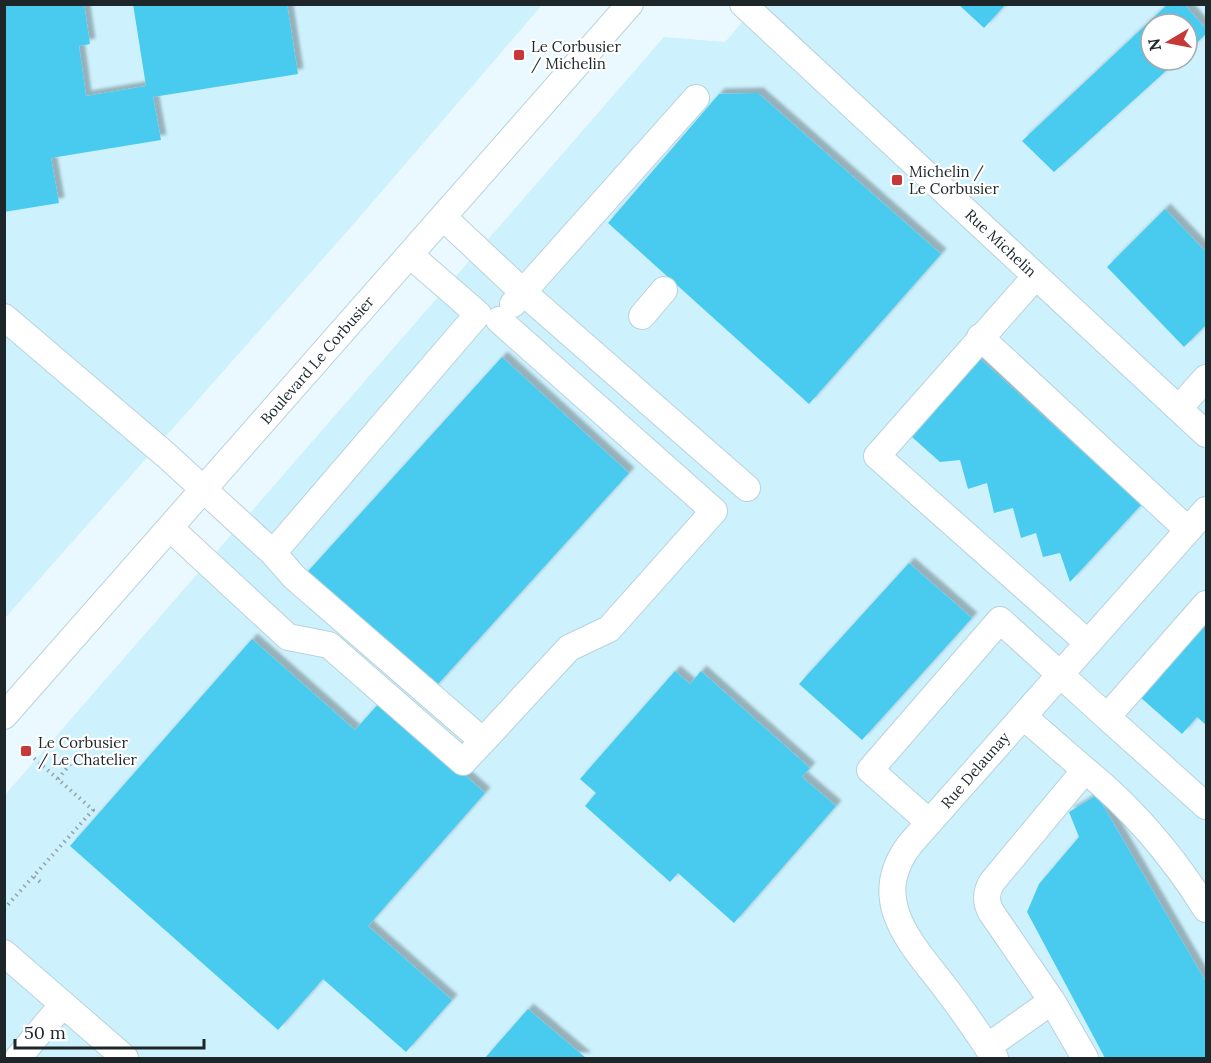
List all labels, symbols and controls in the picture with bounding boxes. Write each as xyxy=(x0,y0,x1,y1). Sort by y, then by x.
north arrow xyxy=(1139,12,1199,72)
place label: Le Corbusier / Michelin xyxy=(531,37,621,74)
text: N xyxy=(1143,37,1165,52)
marker: Le Corbusier / Michelin xyxy=(512,48,526,62)
place label: Michelin / Le Corbusier xyxy=(909,162,999,198)
marker: Michelin / Le Corbusier xyxy=(890,173,904,187)
street label: Rue Michelin xyxy=(961,205,1041,281)
street label: Boulevard Le Corbusier xyxy=(256,292,378,428)
street label: Rue Delaunay xyxy=(937,728,1013,812)
place label: Le Corbusier / Le Chatelier xyxy=(38,733,138,770)
marker: Le Corbusier / Le Chatelier xyxy=(19,744,33,758)
scale bar xyxy=(15,1012,204,1050)
text: 50 m xyxy=(24,1021,66,1044)

